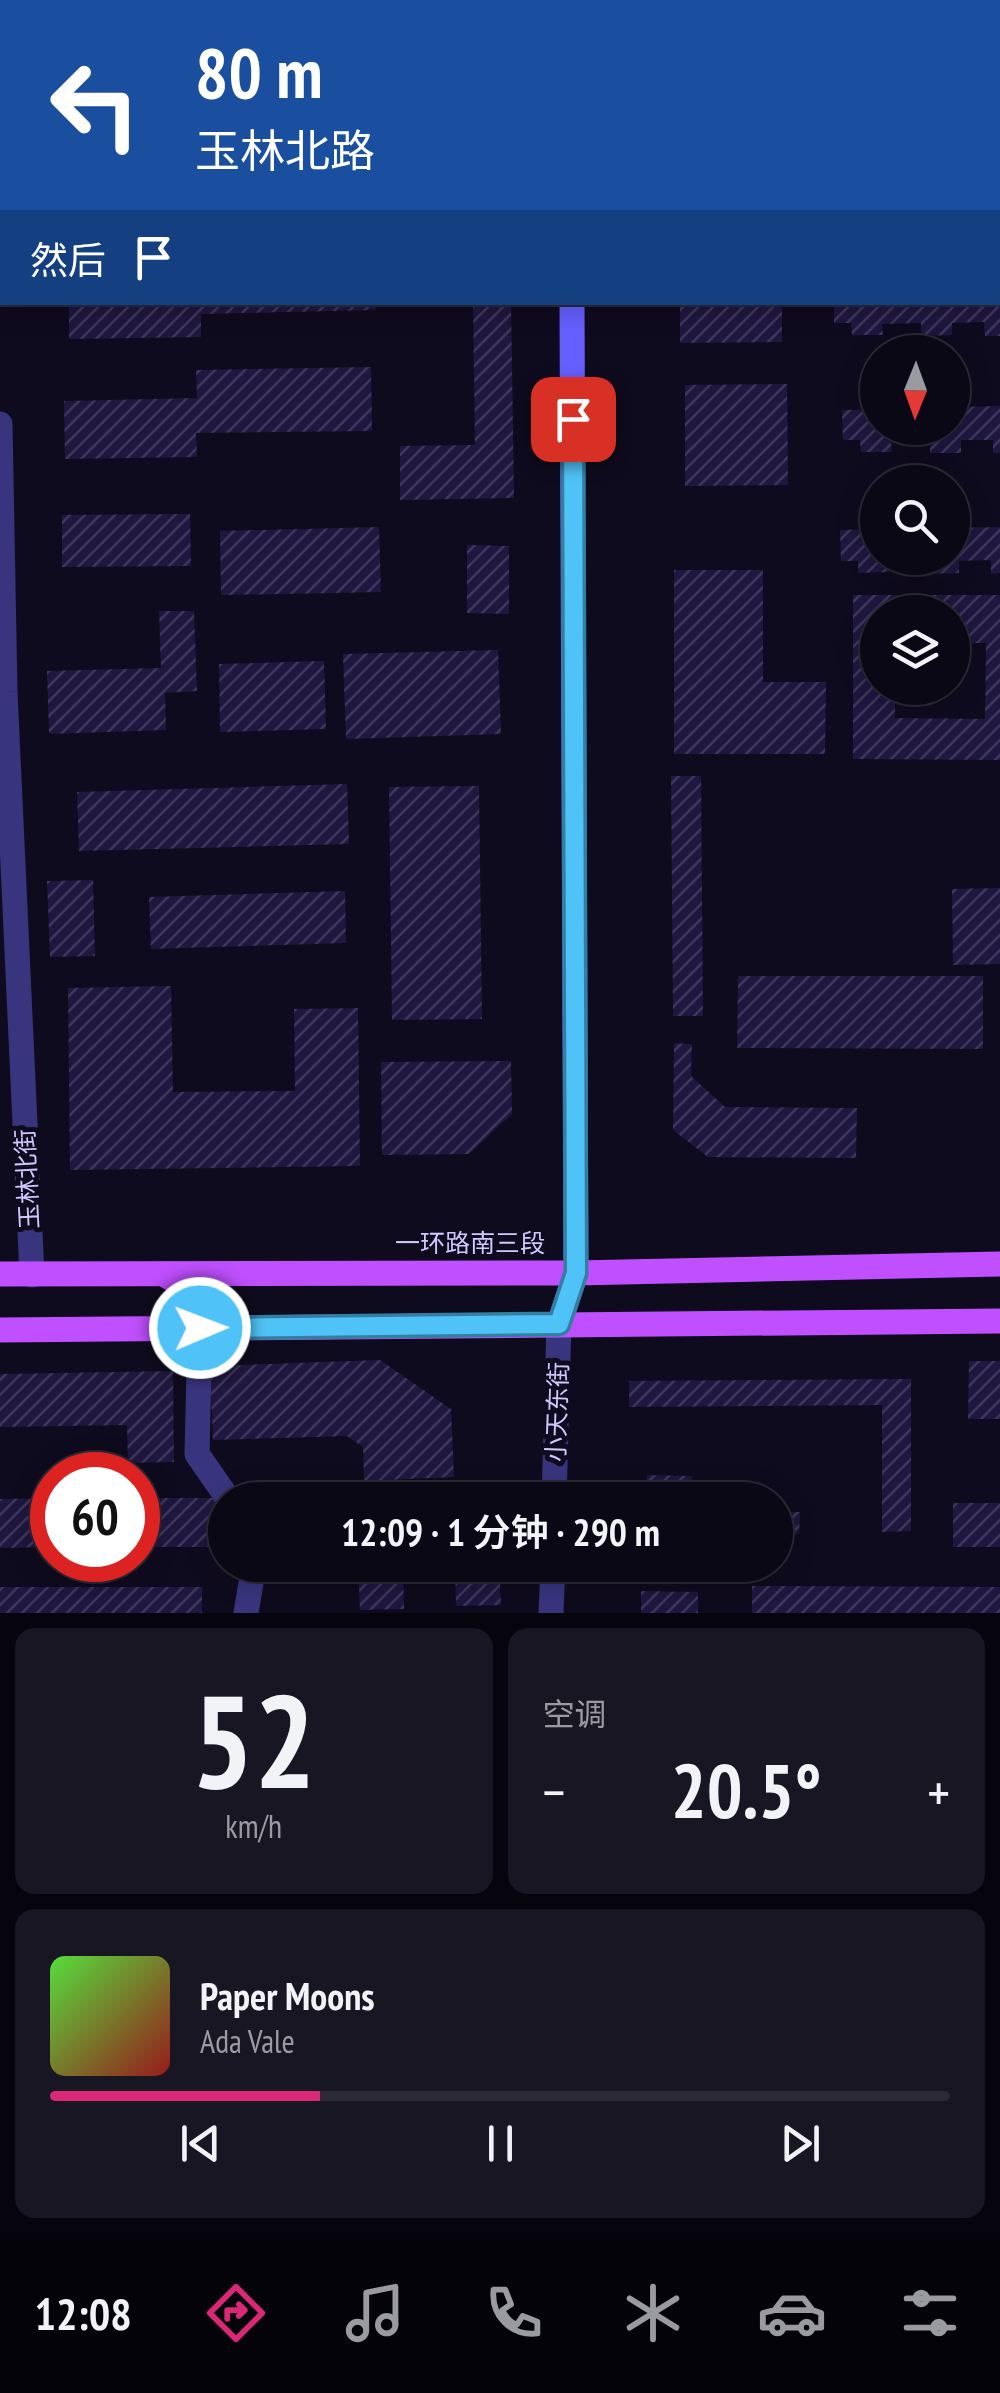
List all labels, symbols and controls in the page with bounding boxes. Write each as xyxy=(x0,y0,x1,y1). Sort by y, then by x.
text: 80 m xyxy=(195,27,323,117)
icon: left xyxy=(30,40,160,170)
text: 玉林北路 xyxy=(195,121,375,179)
icon: arrive xyxy=(126,230,181,285)
text: 然后 xyxy=(30,235,106,284)
north arrow xyxy=(860,335,970,445)
map controls xyxy=(860,335,970,705)
pin xyxy=(531,377,616,462)
icon: arrive xyxy=(546,392,601,447)
button: search xyxy=(860,465,970,575)
button: layers xyxy=(860,595,970,705)
street label: 玉林北街 xyxy=(8,1128,46,1230)
street label: 一环路南三段 xyxy=(395,1227,545,1259)
position arrow xyxy=(148,1276,252,1380)
street label: 小天东街 xyxy=(539,1361,575,1463)
speed limit sign: 60 xyxy=(30,1452,160,1582)
text: 12:09 · 1 分钟 · 290 m xyxy=(341,1507,660,1556)
text: 52 xyxy=(192,1656,316,1824)
text: 空调 xyxy=(543,1693,607,1735)
text: 20.5° xyxy=(671,1742,822,1839)
text: − xyxy=(543,1756,565,1827)
text: + xyxy=(927,1756,950,1827)
text: km/h xyxy=(225,1805,282,1847)
text: Paper Moons xyxy=(200,1971,375,2020)
text: Ada Vale xyxy=(200,2020,295,2062)
icon: previous xyxy=(173,2116,228,2171)
icon: pause xyxy=(473,2116,528,2171)
icon: next xyxy=(773,2116,828,2171)
icon: directions xyxy=(201,2278,271,2348)
icon: music xyxy=(340,2278,410,2348)
icon: phone xyxy=(479,2278,549,2348)
icon: climate xyxy=(618,2278,688,2348)
icon: car xyxy=(757,2278,827,2348)
icon: filters xyxy=(895,2278,965,2348)
text: 12:08 xyxy=(34,2284,132,2342)

